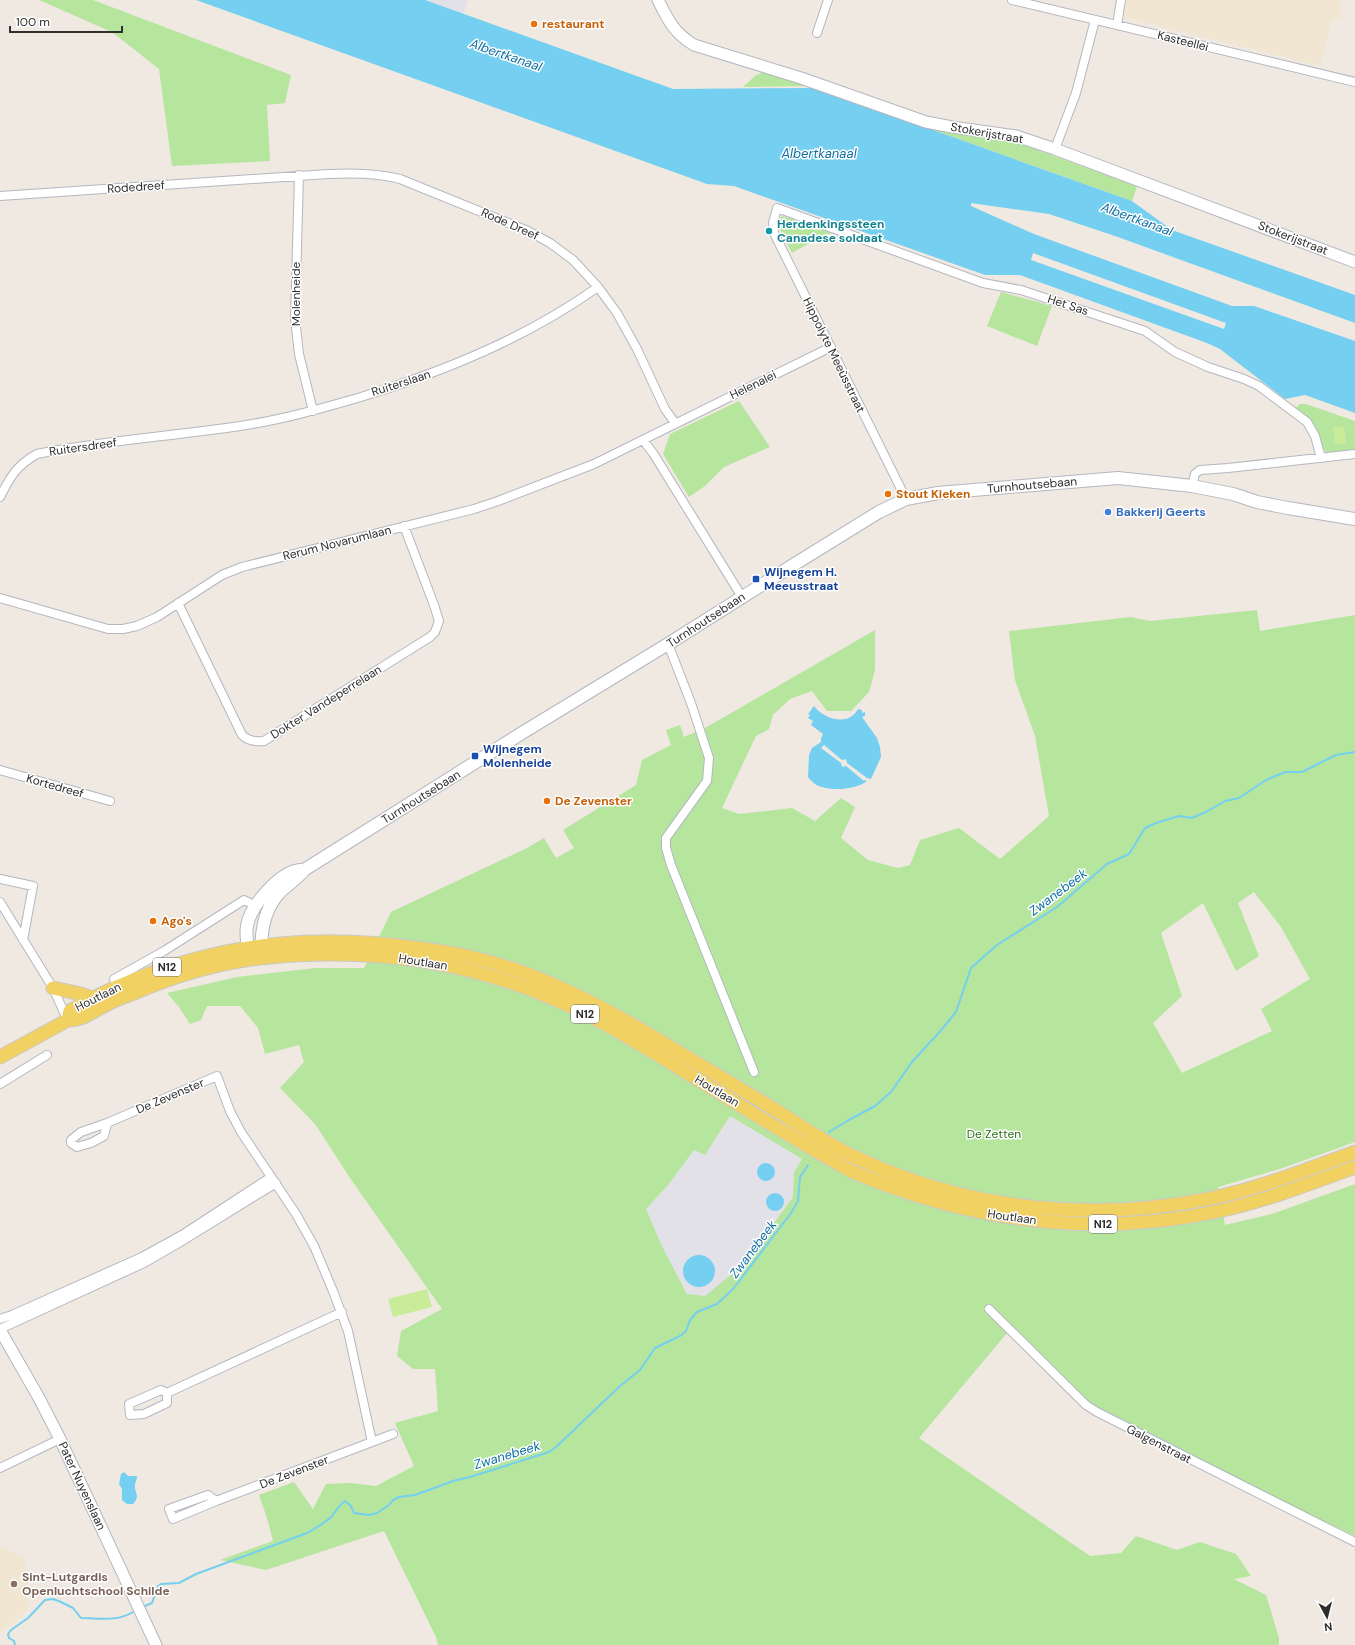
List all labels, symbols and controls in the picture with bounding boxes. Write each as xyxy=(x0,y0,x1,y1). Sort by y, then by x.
scale bar xyxy=(10,8,122,34)
text: 100 m xyxy=(16,14,50,30)
place label: restaurant xyxy=(542,16,604,32)
marker: restaurant xyxy=(529,19,539,29)
street label: Kasteellei xyxy=(1156,27,1210,55)
water label: Albertkanaal xyxy=(467,34,545,76)
street label: Stokerijstraat xyxy=(949,119,1025,147)
water label: Albertkanaal xyxy=(780,145,858,162)
street label: Rodedreef xyxy=(107,177,165,197)
water label: Albertkanaal xyxy=(1098,198,1176,240)
street label: Rode Dreef xyxy=(479,204,541,244)
place label: Herdenkingssteen Canadese soldaat xyxy=(777,216,884,246)
street label: Stokerijstraat xyxy=(1256,217,1331,259)
marker: Herdenkingssteen Canadese soldaat xyxy=(764,226,774,236)
street label: Molenheide xyxy=(288,262,304,326)
street label: Het Sas xyxy=(1045,291,1091,319)
street label: Hippolyte Meeùsstraat xyxy=(799,295,869,415)
street label: Ruiterslaan xyxy=(369,366,433,400)
street label: Helenalei xyxy=(727,367,779,403)
street label: Ruitersdreef xyxy=(48,434,118,460)
street label: Turnhoutsebaan xyxy=(986,473,1078,497)
place label: Stout Kieken xyxy=(896,486,970,502)
marker: Stout Kieken xyxy=(883,489,893,499)
place label: Bakkerij Geerts xyxy=(1116,504,1206,520)
marker: Bakkerij Geerts xyxy=(1103,507,1113,517)
street label: Rerum Novarumlaan xyxy=(281,522,393,564)
place label: Wijnegem H. Meeusstraat xyxy=(764,564,838,594)
marker: Wijnegem H. Meeusstraat xyxy=(751,574,761,584)
street label: Turnhoutsebaan xyxy=(664,589,748,651)
street label: Dokter Vandeperrelaan xyxy=(268,661,385,743)
place label: Wijnegem Molenheide xyxy=(483,741,552,771)
marker: Wijnegem Molenheide xyxy=(470,751,480,761)
street label: Turnhoutsebaan xyxy=(378,766,464,828)
street label: Kortedreef xyxy=(24,770,86,802)
place label: De Zevenster xyxy=(555,793,632,809)
marker: De Zevenster xyxy=(542,796,552,806)
water label: Zwanebeek xyxy=(1026,864,1091,919)
place label: Ago's xyxy=(161,913,192,929)
marker: Ago's xyxy=(148,916,158,926)
street label: Houtlaan xyxy=(397,950,449,974)
road number: N12 xyxy=(153,958,181,976)
street label: Houtlaan xyxy=(72,979,124,1015)
road number: N12 xyxy=(571,1005,599,1023)
street label: Houtlaan xyxy=(692,1071,742,1111)
street label: De Zevenster xyxy=(133,1074,207,1118)
park label: De Zetten xyxy=(967,1126,1021,1142)
street label: Houtlaan xyxy=(986,1206,1038,1228)
road number: N12 xyxy=(1089,1215,1117,1233)
water label: Zwanebeek xyxy=(726,1216,781,1281)
street label: Galgenstraat xyxy=(1124,1421,1195,1467)
water label: Zwanebeek xyxy=(472,1437,543,1473)
street label: Pater Nuyenslaan xyxy=(55,1439,110,1533)
street label: De Zevenster xyxy=(257,1451,331,1492)
place label: Sint-Lutgardis Openluchtschool Schilde xyxy=(22,1569,170,1599)
marker: Sint-Lutgardis Openluchtschool Schilde xyxy=(9,1579,19,1589)
north arrow xyxy=(1307,1597,1347,1637)
text: N xyxy=(1323,1619,1333,1634)

